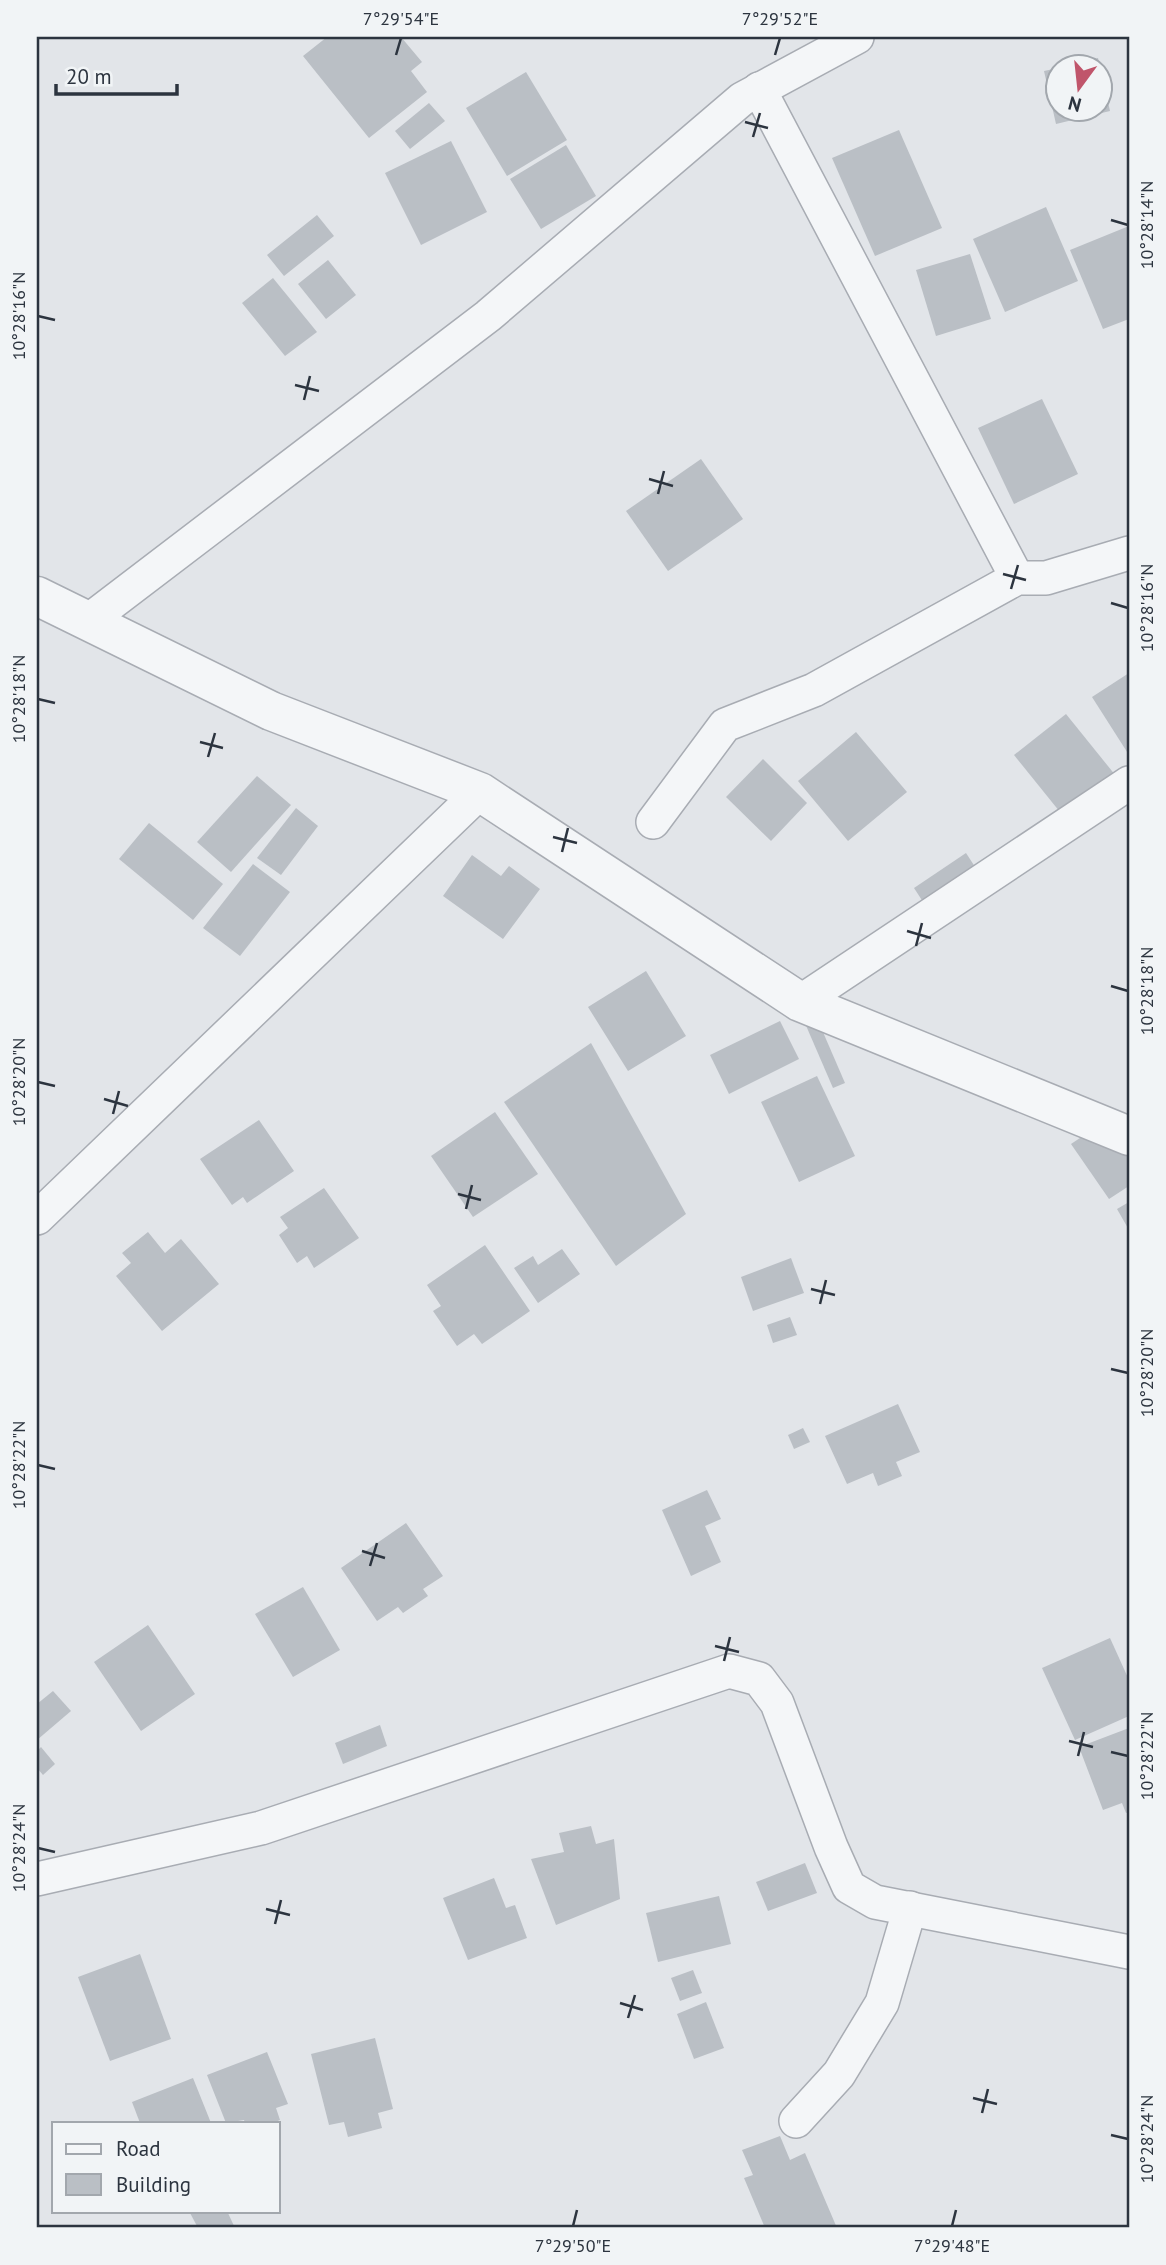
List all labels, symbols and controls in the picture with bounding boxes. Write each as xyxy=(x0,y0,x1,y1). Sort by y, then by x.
text: 7°29'54"E xyxy=(363,7,439,30)
text: 7°29'52"E xyxy=(742,7,818,30)
scale bar xyxy=(56,52,177,96)
north arrow xyxy=(1044,52,1114,122)
text: 20 m xyxy=(66,63,112,90)
text: N xyxy=(1065,91,1084,118)
text: 10°28'14"N xyxy=(1135,181,1158,269)
text: 10°28'16"N xyxy=(7,272,30,360)
text: 10°28'16"N xyxy=(1135,564,1158,652)
text: 10°28'18"N xyxy=(7,655,30,743)
text: 10°28'18"N xyxy=(1135,947,1158,1035)
text: 10°28'20"N xyxy=(7,1038,30,1126)
text: 10°28'20"N xyxy=(1135,1329,1158,1417)
text: 10°28'22"N xyxy=(7,1421,30,1509)
text: 10°28'22"N xyxy=(1135,1712,1158,1800)
text: 10°28'24"N xyxy=(7,1804,30,1892)
text: 10°28'24"N xyxy=(1135,2095,1158,2183)
legend xyxy=(52,2122,280,2212)
text: Road xyxy=(116,2135,160,2162)
text: Building xyxy=(116,2171,191,2198)
text: 7°29'50"E xyxy=(535,2234,611,2257)
text: 7°29'48"E xyxy=(914,2234,990,2257)

